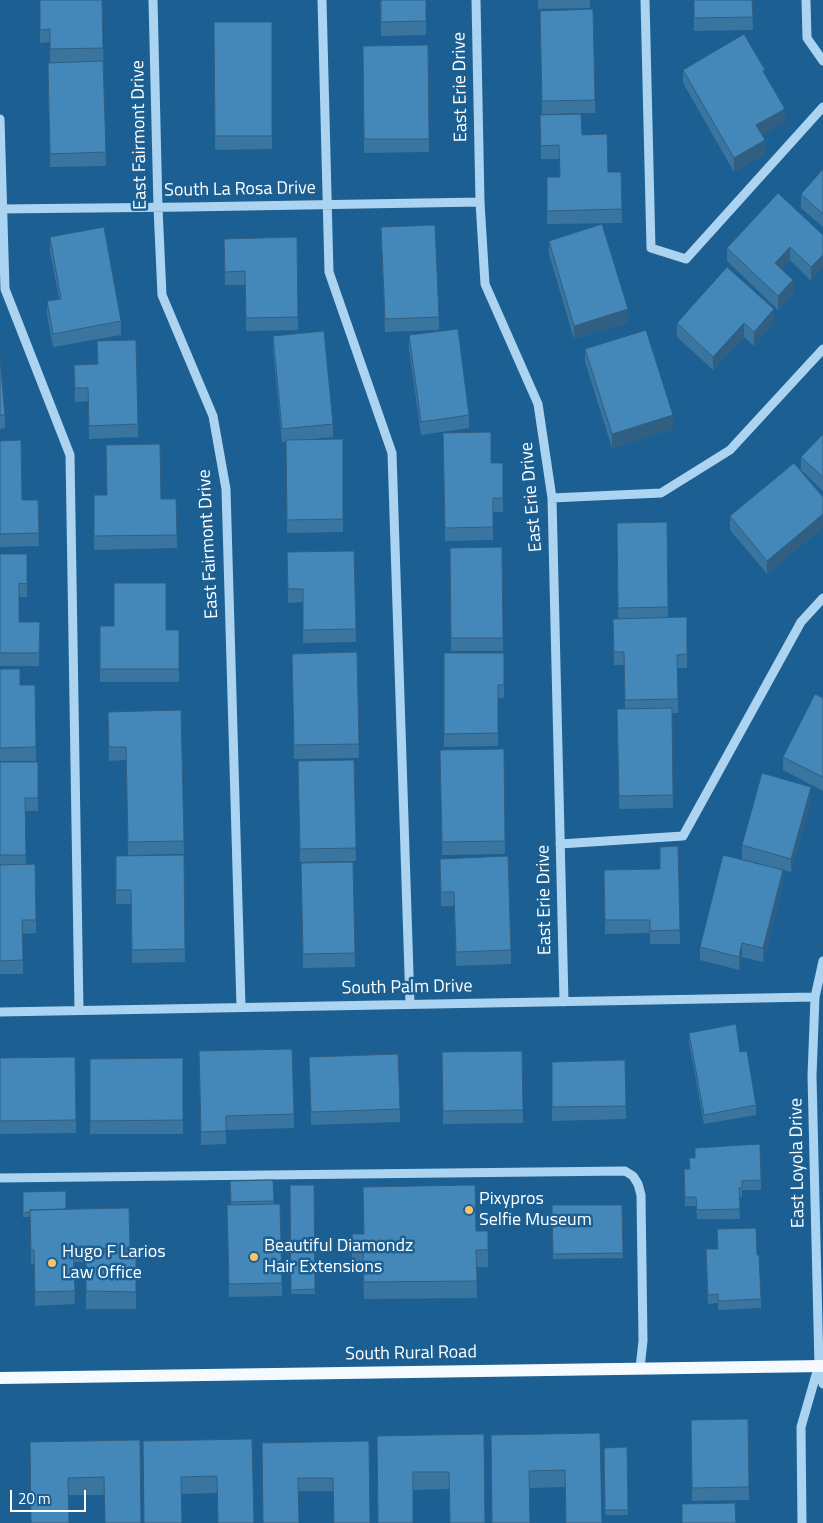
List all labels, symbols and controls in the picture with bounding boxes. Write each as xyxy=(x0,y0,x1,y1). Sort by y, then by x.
street label: East Erie Drive xyxy=(449,32,473,142)
street label: East Fairmont Drive xyxy=(128,60,152,210)
street label: South La Rosa Drive xyxy=(164,178,316,202)
street label: East Erie Drive xyxy=(516,441,548,553)
street label: East Fairmont Drive xyxy=(194,469,224,619)
street label: East Erie Drive xyxy=(533,845,557,955)
street label: South Palm Drive xyxy=(341,976,473,1000)
street label: East Loyola Drive xyxy=(786,1098,810,1228)
place label: Pixypros Selfie Museum xyxy=(479,1189,592,1232)
marker: Pixypros Selfie Museum xyxy=(463,1204,475,1216)
place label: Beautiful Diamondz Hair Extensions xyxy=(264,1236,413,1278)
place label: Hugo F Larios Law Office xyxy=(62,1242,166,1284)
marker: Beautiful Diamondz Hair Extensions xyxy=(248,1251,260,1263)
marker: Hugo F Larios Law Office xyxy=(46,1257,58,1269)
street label: South Rural Road xyxy=(345,1342,477,1366)
scale bar xyxy=(12,1480,89,1512)
text: 20 m xyxy=(18,1487,51,1510)

